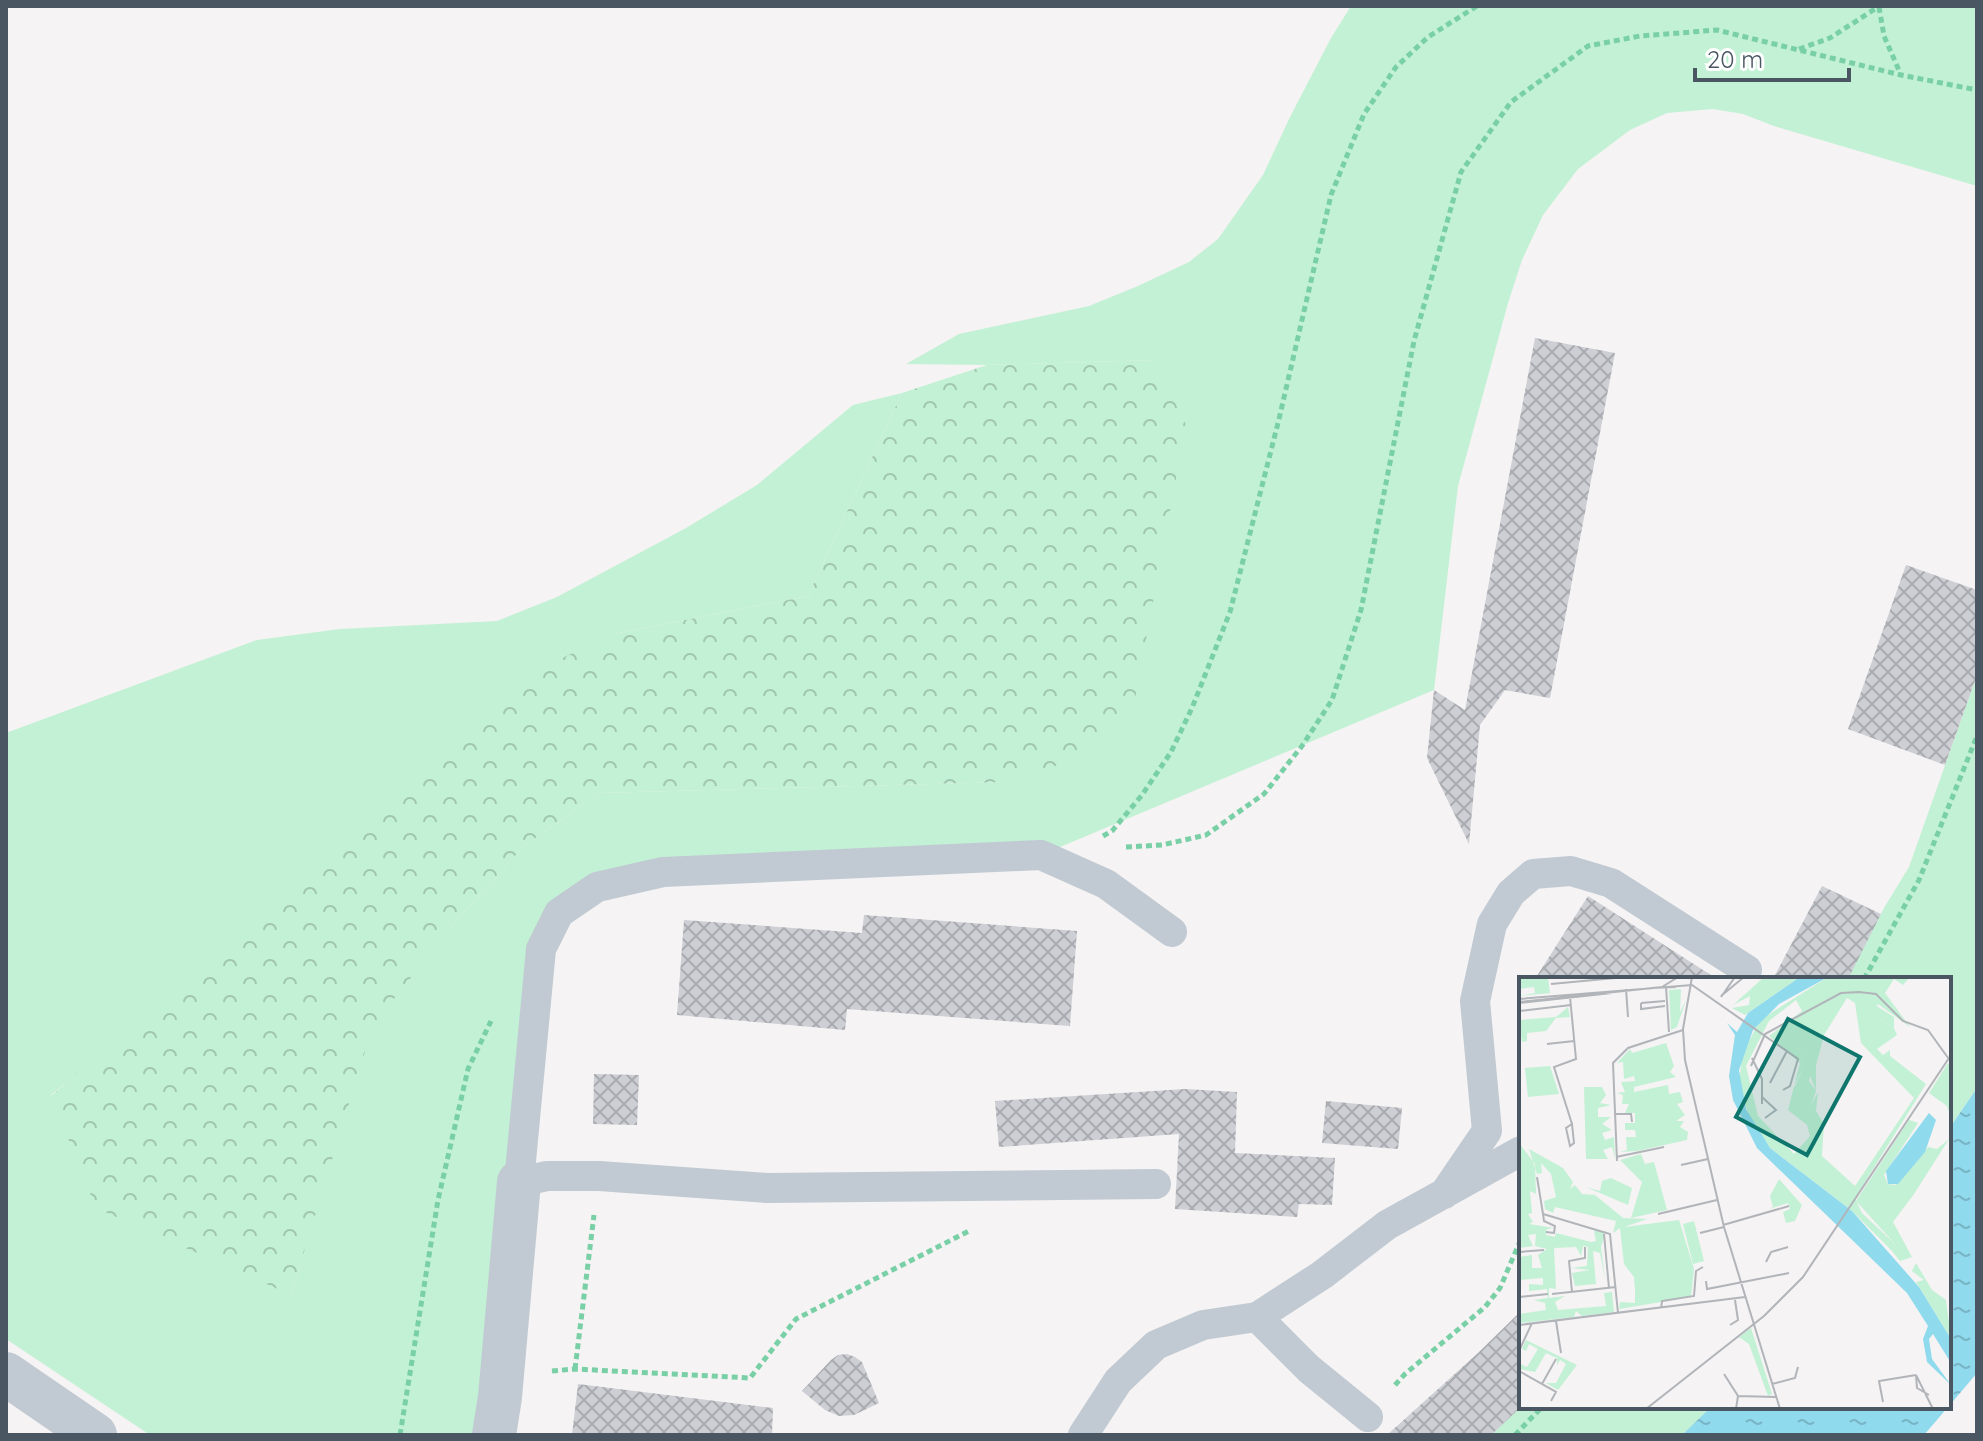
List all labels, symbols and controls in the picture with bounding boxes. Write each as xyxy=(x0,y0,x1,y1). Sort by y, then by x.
scale bar xyxy=(1695,32,1849,82)
text: 20 m xyxy=(1707,44,1763,74)
inset map xyxy=(1519,977,1951,1409)

